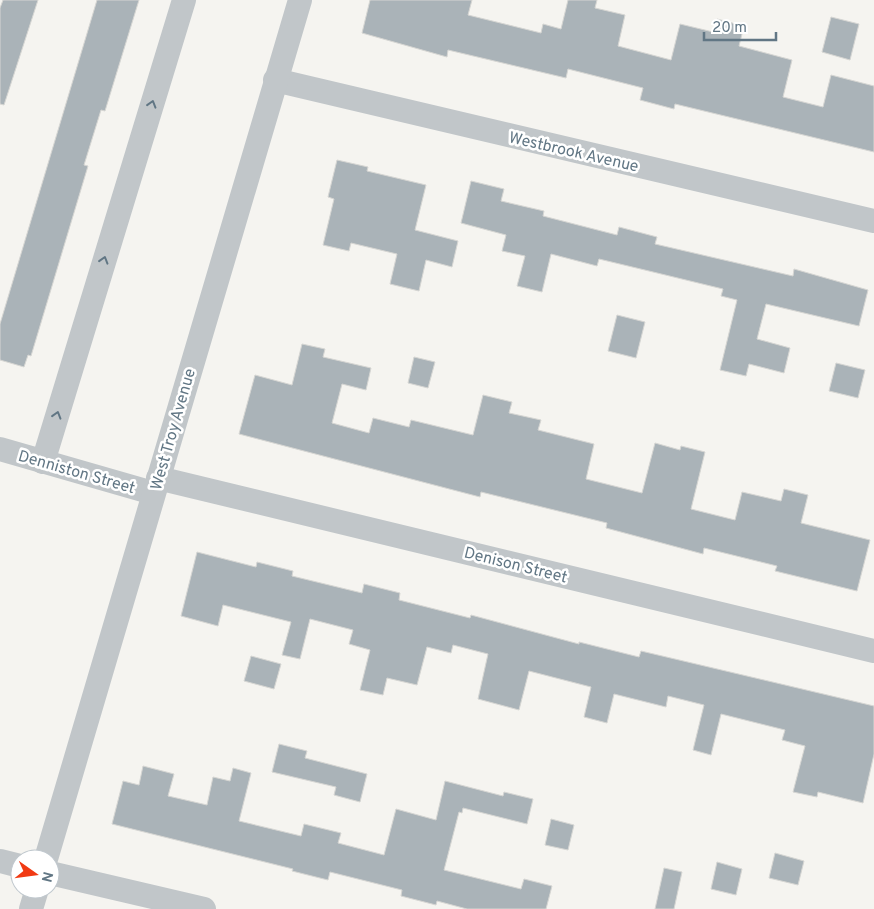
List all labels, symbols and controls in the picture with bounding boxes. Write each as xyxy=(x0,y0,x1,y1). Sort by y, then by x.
scale bar xyxy=(704,10,776,42)
text: 20 m xyxy=(712,19,747,38)
one-way arrow xyxy=(146,101,156,109)
street label: Westbrook Avenue xyxy=(507,128,640,178)
one-way arrow xyxy=(99,256,109,264)
street label: West Troy Avenue xyxy=(147,366,201,493)
one-way arrow xyxy=(51,412,61,420)
street label: Denniston Street xyxy=(16,447,137,499)
street label: Denison Street xyxy=(462,543,569,588)
north arrow xyxy=(10,849,60,899)
text: N xyxy=(37,870,56,884)

